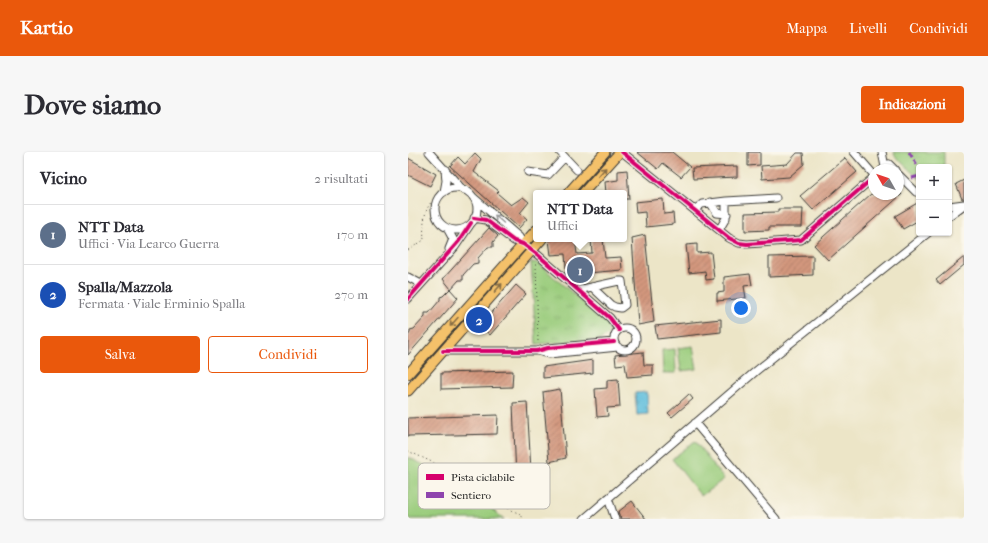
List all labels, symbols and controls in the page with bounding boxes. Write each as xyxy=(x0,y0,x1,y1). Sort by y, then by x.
text: Kartio xyxy=(20,17,73,39)
text: Mappa xyxy=(786,20,827,37)
text: Livelli xyxy=(849,20,887,37)
text: Condividi xyxy=(909,20,968,37)
button: Indicazioni xyxy=(861,86,964,123)
text: Dove siamo xyxy=(24,88,161,121)
north arrow xyxy=(868,164,904,200)
map controls xyxy=(916,164,952,236)
button: + xyxy=(916,164,952,200)
text: Vicino xyxy=(40,168,87,188)
one-way arrow xyxy=(597,168,606,178)
text: 2 risultati xyxy=(314,171,368,186)
popup xyxy=(533,190,627,242)
text: NTT Data xyxy=(547,200,613,218)
button: − xyxy=(916,200,952,236)
one-way arrow xyxy=(494,214,504,224)
text: NTT Data xyxy=(78,218,144,236)
text: Uffici xyxy=(547,218,578,233)
text: 1 xyxy=(51,227,55,242)
text: 170 m xyxy=(336,227,368,242)
text: Uffici · Via Learco Guerra xyxy=(78,236,219,251)
pin: 1 xyxy=(567,255,593,285)
text: Spalla/Mazzola xyxy=(78,278,172,296)
one-way arrow xyxy=(494,283,503,294)
text: 2 xyxy=(50,287,56,302)
text: 270 m xyxy=(334,287,368,302)
text: Fermata · Viale Erminio Spalla xyxy=(78,296,245,311)
your location xyxy=(731,298,751,318)
pin: 2 xyxy=(466,305,492,335)
one-way arrow xyxy=(450,316,459,327)
button: Salva xyxy=(40,336,200,373)
button: Condividi xyxy=(208,336,368,373)
legend xyxy=(418,463,550,509)
text: Pista ciclabile xyxy=(451,471,515,484)
text: Sentiero xyxy=(451,489,492,502)

